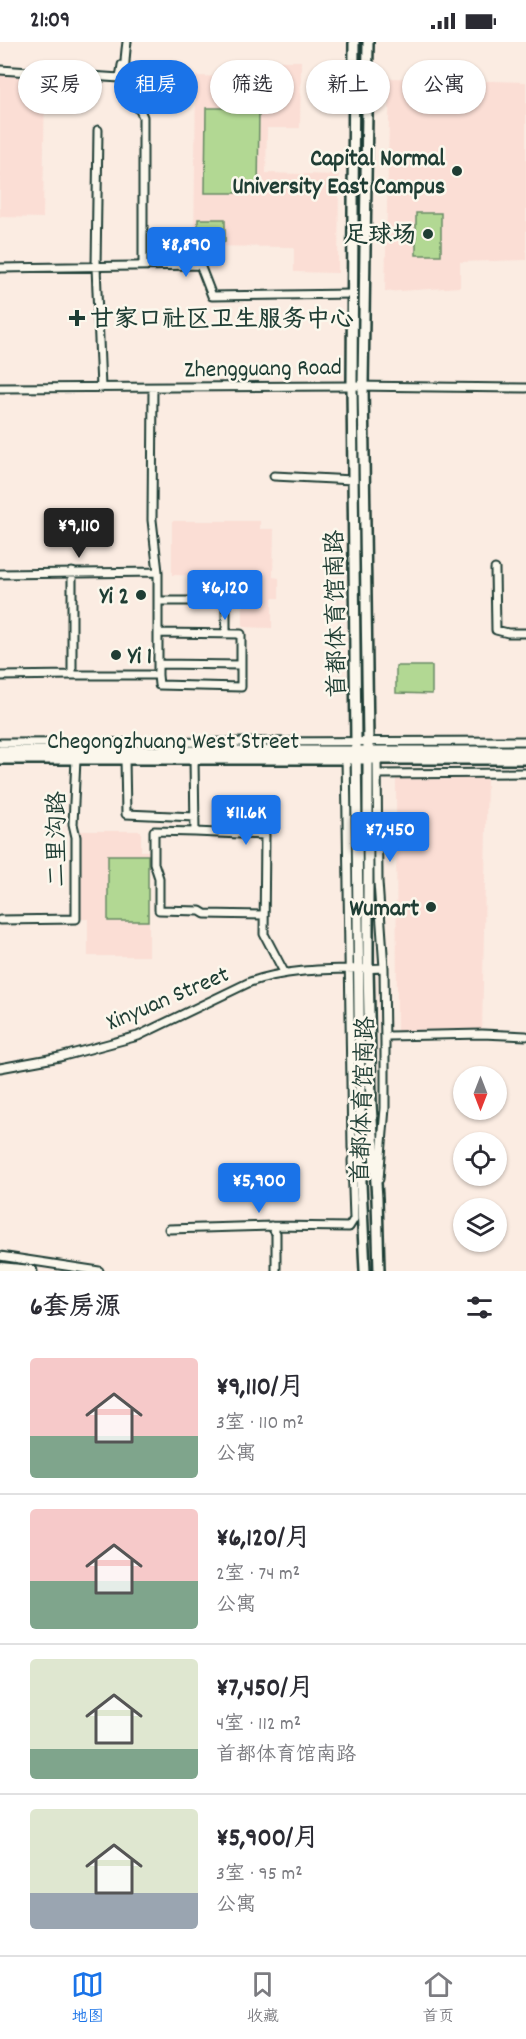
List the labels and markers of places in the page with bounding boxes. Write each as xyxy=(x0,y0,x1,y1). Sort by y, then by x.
place label: Capital Normal University East Campus xyxy=(232,143,445,205)
marker: Capital Normal University East Campus xyxy=(450,164,464,178)
place label: 足球场 xyxy=(344,220,416,254)
pin: ¥8,890 xyxy=(137,227,235,278)
marker: 足球场 xyxy=(421,227,435,241)
place label: 甘家口社区卫生服务中心 xyxy=(90,304,354,338)
marker: 甘家口社区卫生服务中心 xyxy=(68,309,86,327)
pin: ¥9,110 xyxy=(30,508,128,559)
pin: ¥6,120 xyxy=(176,570,274,621)
place label: Yi 2 xyxy=(99,581,129,615)
marker: Yi 2 xyxy=(134,588,148,602)
place label: Yi 1 xyxy=(127,641,152,675)
marker: Yi 1 xyxy=(109,648,123,662)
pin: ¥11.6K xyxy=(197,795,295,846)
pin: ¥7,450 xyxy=(341,812,439,863)
place label: Wumart xyxy=(349,893,419,927)
marker: Wumart xyxy=(424,900,438,914)
pin: ¥5,900 xyxy=(210,1163,308,1214)

